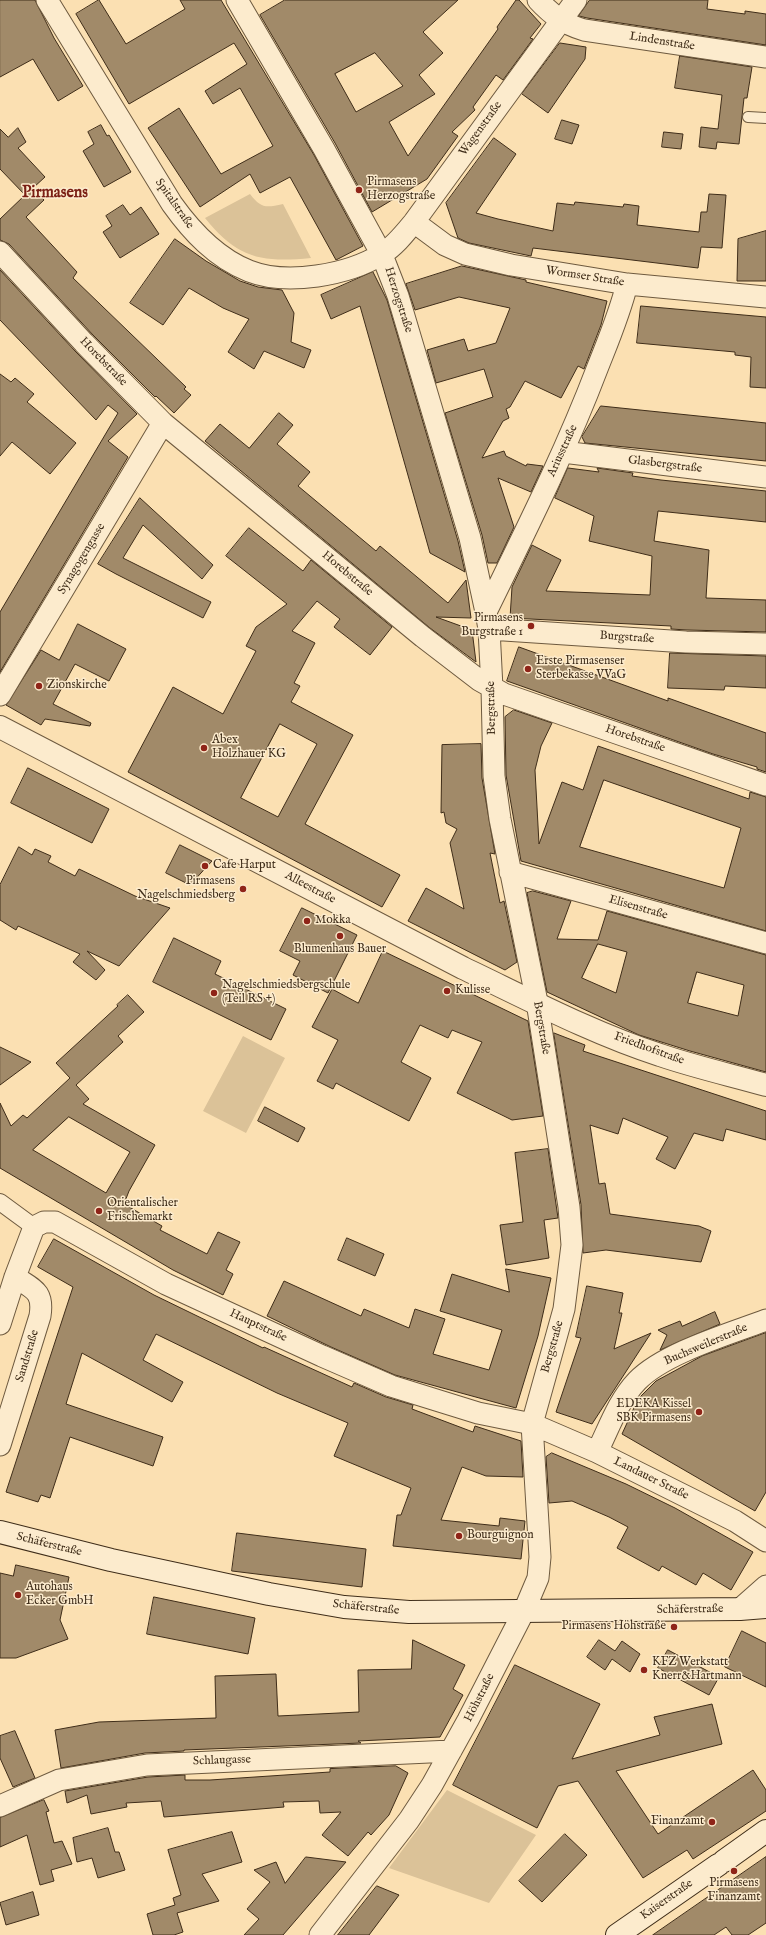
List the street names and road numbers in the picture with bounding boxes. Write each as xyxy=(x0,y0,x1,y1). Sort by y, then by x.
street label: Lindenstraße xyxy=(628,30,696,54)
street label: Wagenstraße xyxy=(456,99,506,159)
street label: Spitalstraße xyxy=(151,176,197,232)
street label: Wormser Straße xyxy=(545,264,625,290)
street label: Herzogstraße xyxy=(381,265,415,335)
street label: Horebstraße xyxy=(76,335,130,389)
street label: Ariusstraße xyxy=(545,423,581,479)
street label: Glasbergstraße xyxy=(627,453,703,477)
street label: Synagogengasse xyxy=(55,521,109,597)
street label: Horebstraße xyxy=(318,548,376,600)
street label: Burgstraße xyxy=(599,629,655,647)
street label: Bergstraße xyxy=(484,681,500,735)
street label: Horebstraße xyxy=(603,722,667,756)
street label: Alleestraße xyxy=(282,869,338,907)
street label: Elisenstraße xyxy=(607,893,669,923)
street label: Bergstraße xyxy=(529,1000,553,1056)
street label: Friedhofstraße xyxy=(612,1030,686,1068)
street label: Hauptstraße xyxy=(227,1306,289,1346)
street label: Bergstraße xyxy=(539,1319,567,1375)
street label: Buchsweilerstraße xyxy=(662,1321,750,1369)
street label: Sandstraße xyxy=(13,1328,43,1384)
street label: Landauer Straße xyxy=(611,1455,691,1503)
street label: Schäferstraße xyxy=(15,1530,83,1560)
street label: Schäferstraße xyxy=(332,1597,400,1619)
street label: Schäferstraße xyxy=(657,1602,723,1618)
street label: Höhstraße xyxy=(462,1671,498,1725)
street label: Schlaugasse xyxy=(193,1753,251,1769)
street label: Kaiserstraße xyxy=(638,1877,696,1923)

